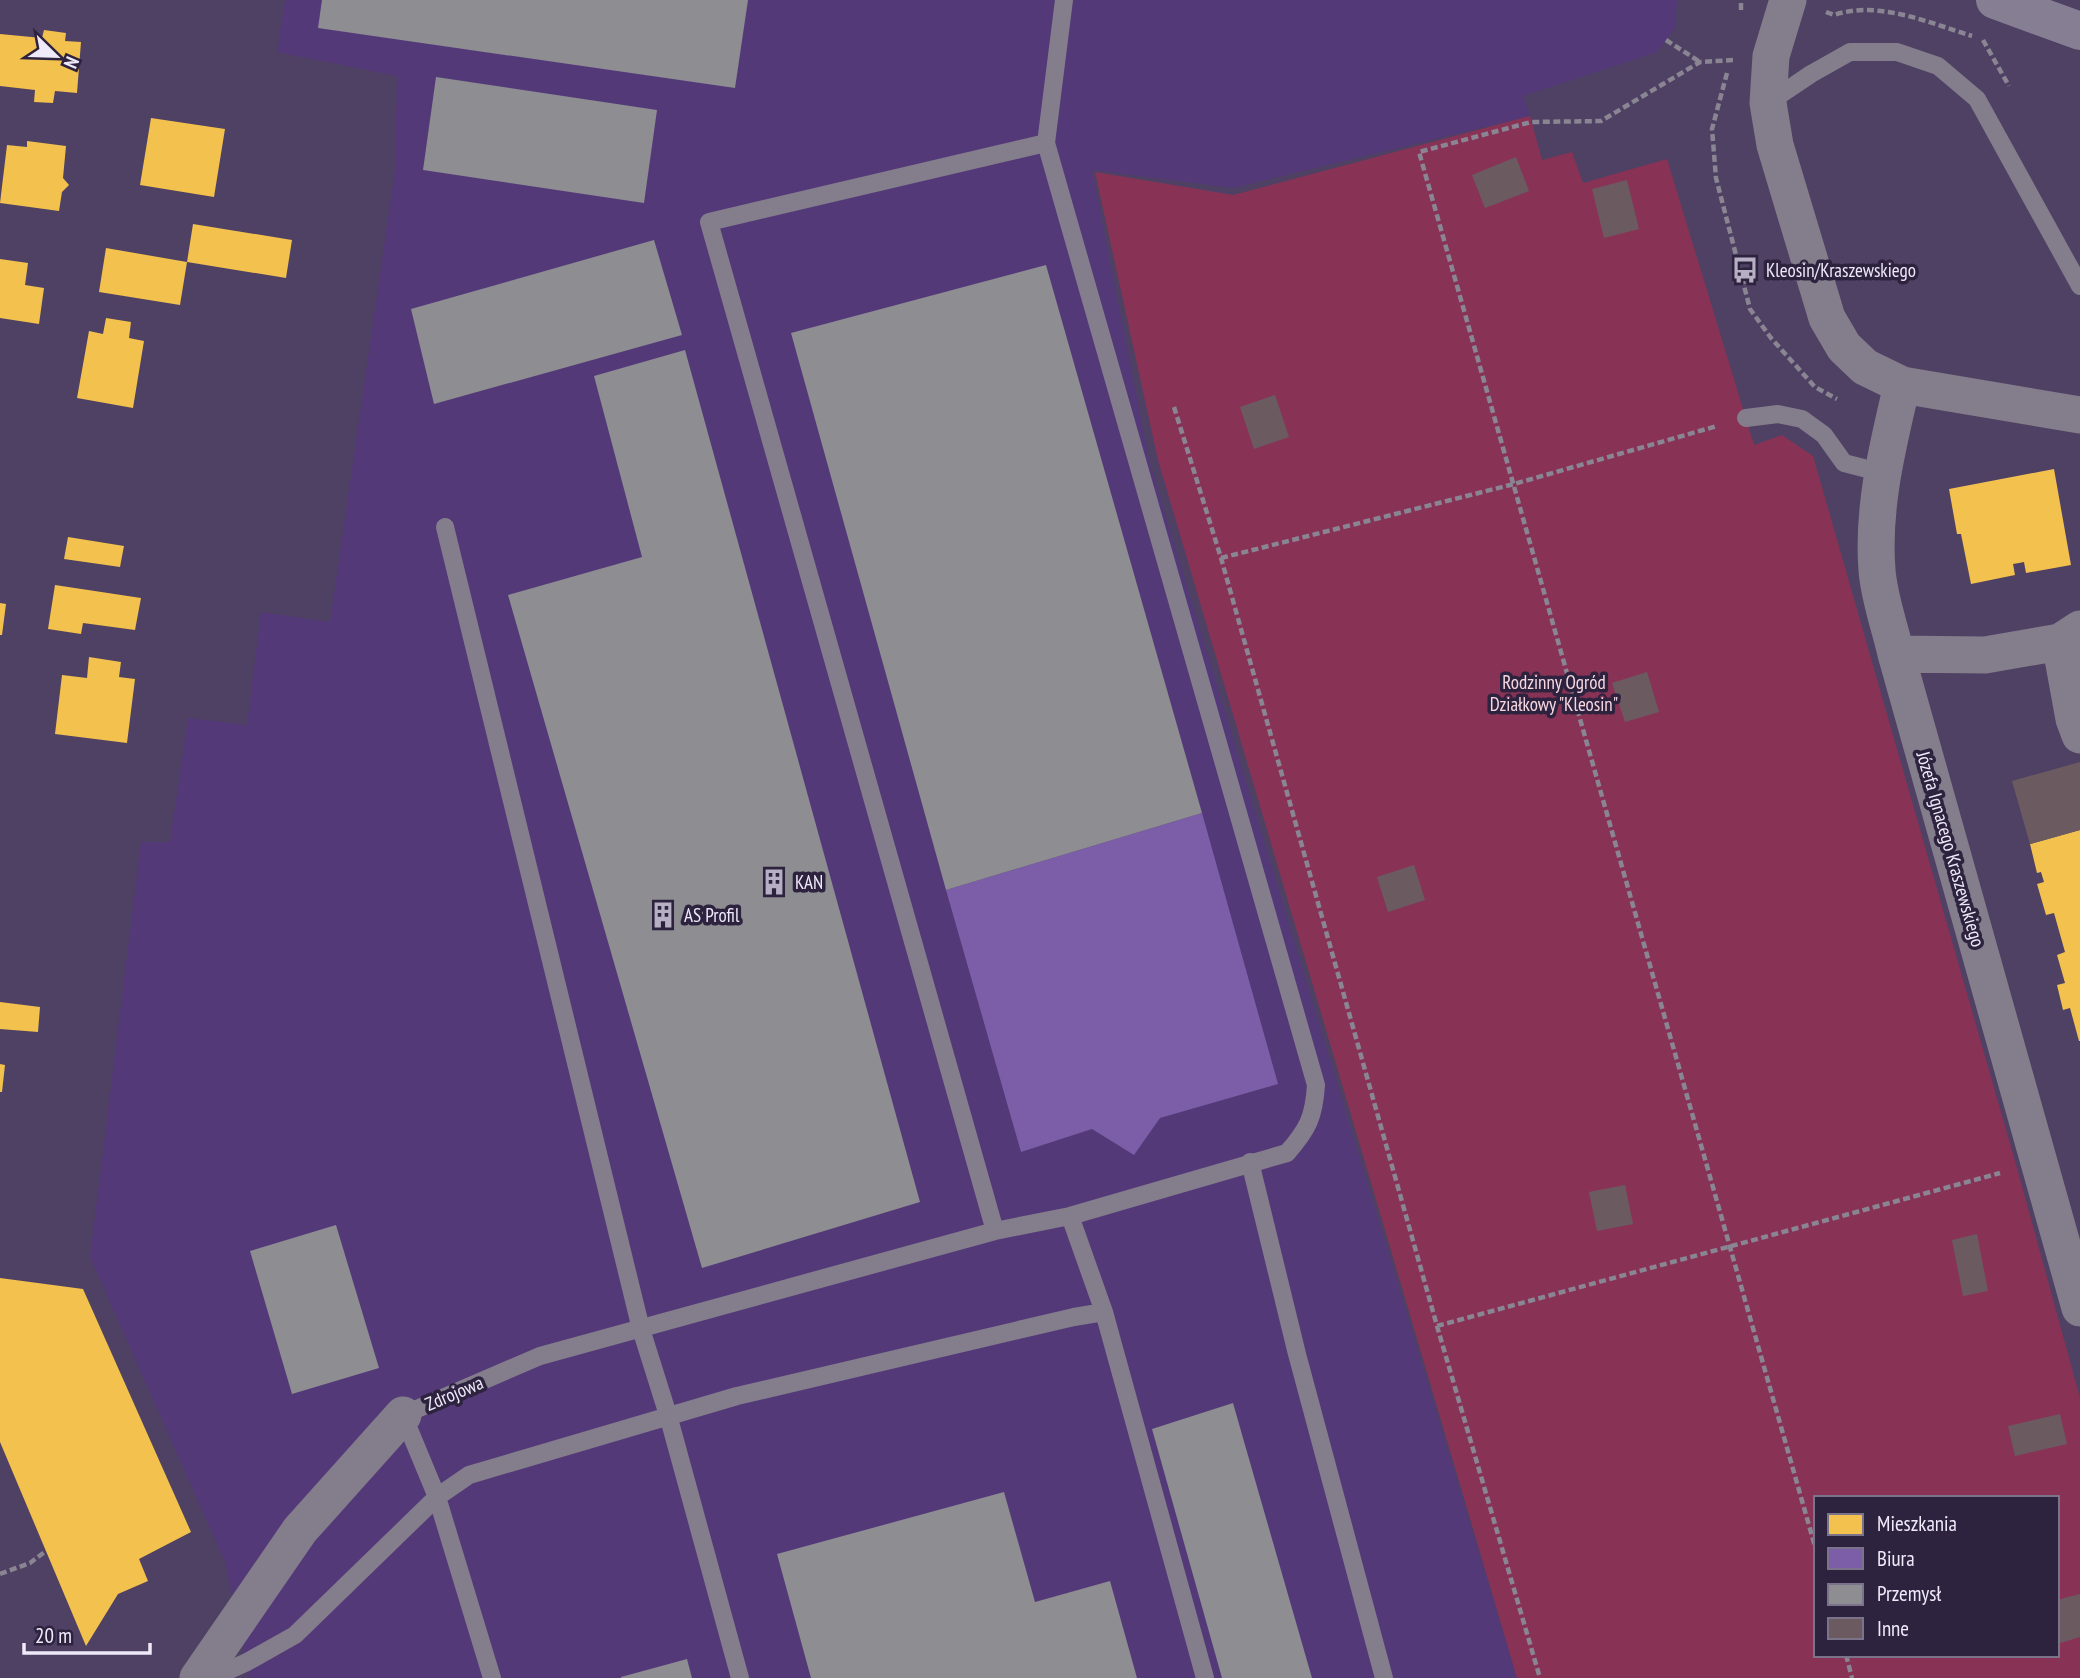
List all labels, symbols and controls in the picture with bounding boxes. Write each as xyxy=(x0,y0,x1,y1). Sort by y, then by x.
north arrow xyxy=(21,21,91,91)
text: N xyxy=(59,53,85,72)
bus stop icon: Kleosin/Kraszewskiego xyxy=(1730,255,1760,285)
place label: Kleosin/Kraszewskiego xyxy=(1766,258,1916,282)
park label: Rodzinny Ogród Działkowy "Kleosin" xyxy=(1490,670,1618,716)
street label: Józefa Ignacego Kraszewskiego xyxy=(1911,747,1990,950)
building icon: KAN xyxy=(759,867,789,897)
place label: KAN xyxy=(795,870,823,894)
building icon: AS Profil xyxy=(648,900,678,930)
place label: AS Profil xyxy=(684,903,740,927)
street label: Zdrojowa xyxy=(421,1370,487,1416)
legend xyxy=(1814,1496,2059,1657)
text: Mieszkania xyxy=(1877,1510,1957,1537)
text: Biura xyxy=(1877,1545,1915,1572)
text: Przemysł xyxy=(1877,1580,1941,1607)
scale bar xyxy=(24,1612,150,1656)
text: Inne xyxy=(1877,1615,1909,1642)
text: 20 m xyxy=(35,1622,72,1649)

